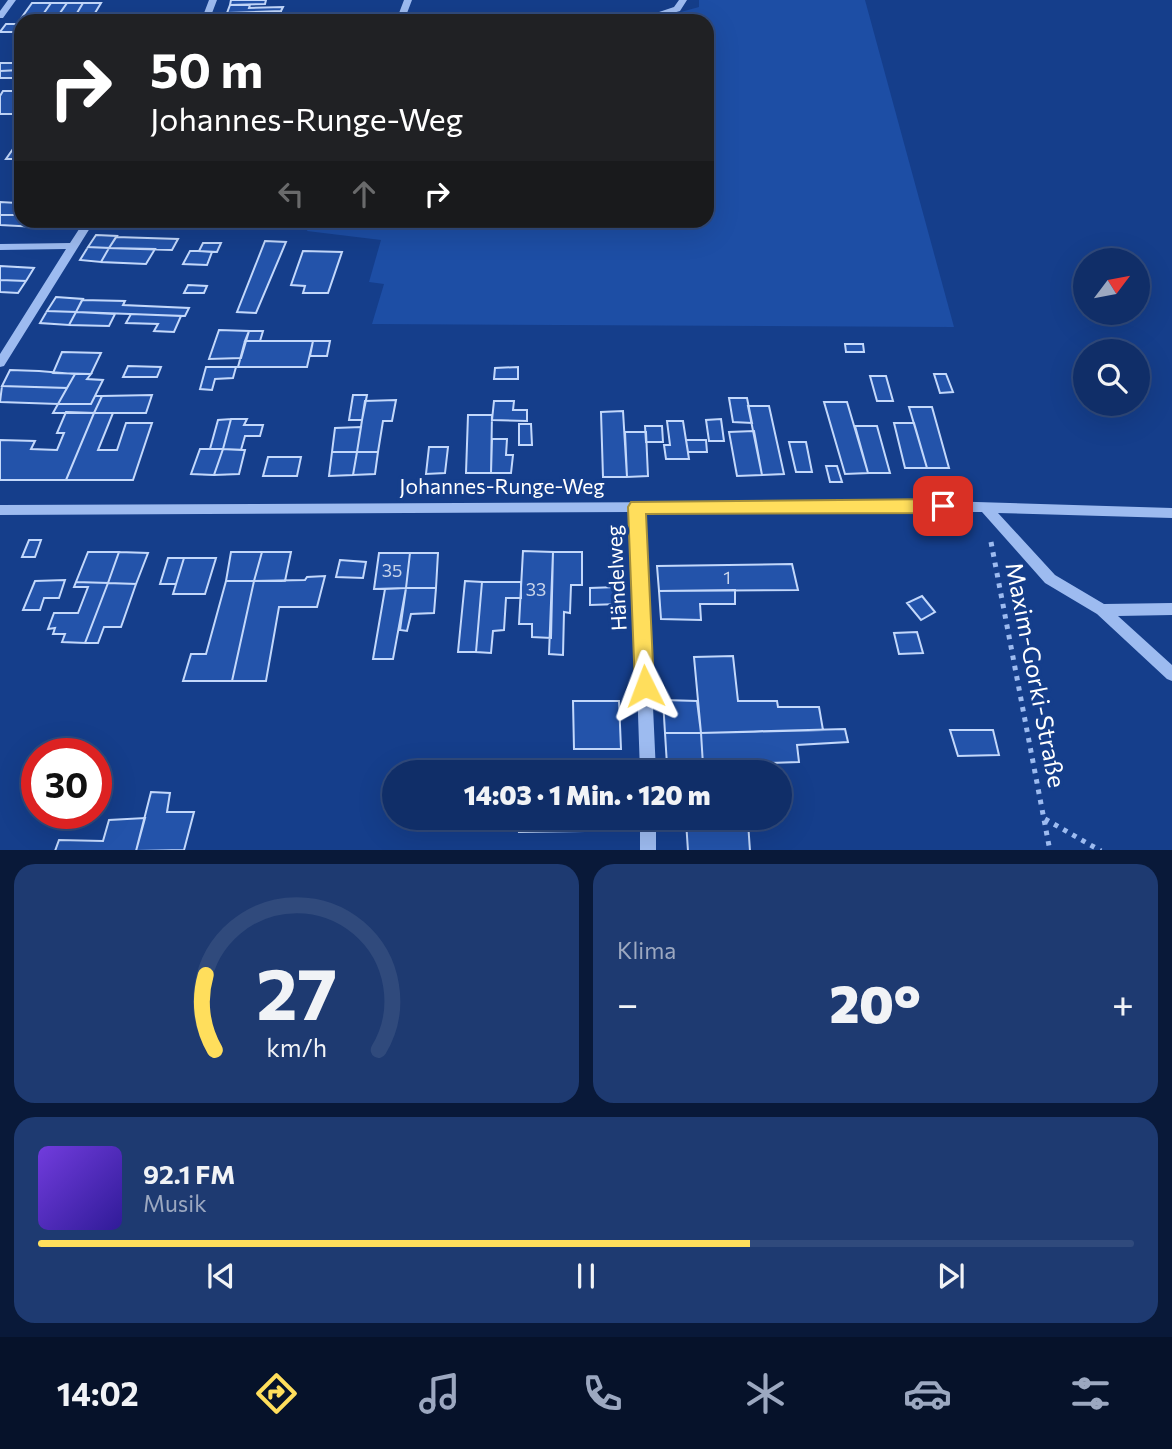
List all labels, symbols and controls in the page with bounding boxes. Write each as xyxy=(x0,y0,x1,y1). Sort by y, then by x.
text: 50 m xyxy=(150,38,263,98)
icon: right xyxy=(35,42,126,133)
text: Johannes-Runge-Weg xyxy=(150,98,463,138)
icon: left xyxy=(272,175,310,213)
icon: ahead xyxy=(345,175,383,213)
icon: right xyxy=(418,175,456,213)
north arrow xyxy=(1073,248,1150,326)
map controls xyxy=(1073,248,1150,416)
button: search xyxy=(1073,339,1150,416)
street label: Johannes-Runge-Weg xyxy=(399,473,605,498)
pin xyxy=(913,476,973,536)
icon: arrive xyxy=(924,487,962,525)
street label: Händelweg xyxy=(600,524,631,632)
house number: 35 xyxy=(382,559,402,581)
street label: Maxim-Gorki-Straße xyxy=(1000,560,1073,790)
house number: 1 xyxy=(723,566,731,588)
house number: 33 xyxy=(526,578,546,600)
position arrow xyxy=(608,649,682,723)
speed limit sign: 30 xyxy=(21,738,112,829)
text: 14:03 · 1 Min. · 120 m xyxy=(464,779,710,810)
text: Klima xyxy=(617,936,676,964)
text: 27 xyxy=(256,946,337,1035)
text: 20° xyxy=(829,970,921,1034)
text: − xyxy=(617,979,639,1026)
text: + xyxy=(1112,979,1134,1026)
text: km/h xyxy=(266,1031,327,1061)
text: 92.1 FM xyxy=(143,1158,235,1189)
text: Musik xyxy=(143,1189,207,1217)
icon: previous xyxy=(202,1257,240,1295)
icon: pause xyxy=(567,1257,605,1295)
icon: next xyxy=(932,1257,970,1295)
icon: directions xyxy=(252,1369,301,1418)
icon: music xyxy=(415,1369,464,1418)
icon: phone xyxy=(578,1369,627,1418)
icon: climate xyxy=(741,1369,790,1418)
icon: car xyxy=(903,1369,952,1418)
icon: filters xyxy=(1066,1369,1115,1418)
text: 14:02 xyxy=(57,1373,139,1413)

